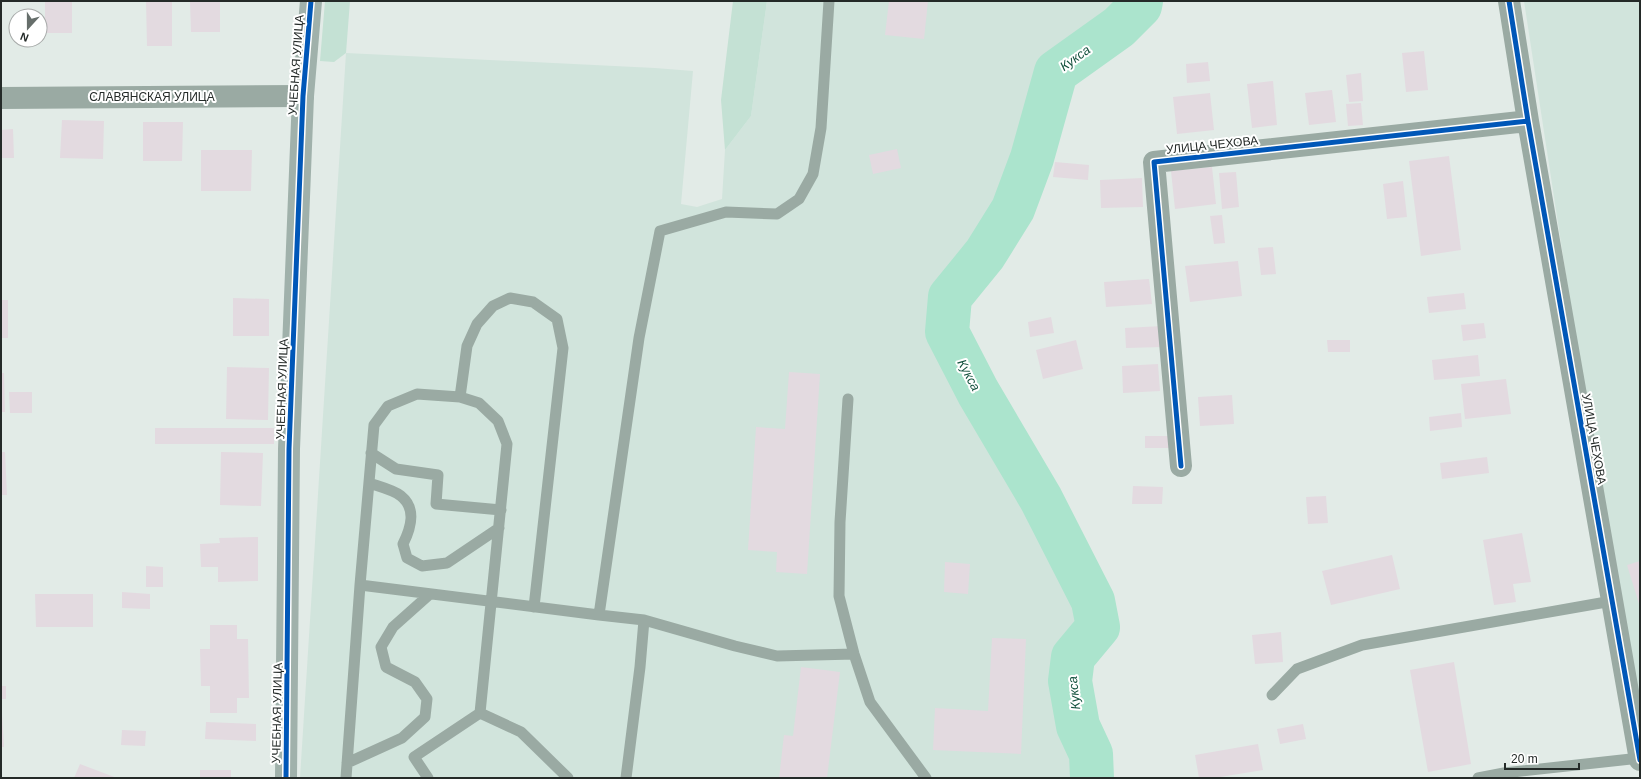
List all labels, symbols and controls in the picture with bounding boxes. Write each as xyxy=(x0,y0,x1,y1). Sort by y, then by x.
north arrow xyxy=(8,8,48,48)
street label: УЧЕБНАЯ УЛИЦА xyxy=(286,14,306,116)
text: N xyxy=(19,30,30,44)
water label: Кукса xyxy=(1057,42,1093,74)
street label: СЛАВЯНСКАЯ УЛИЦА xyxy=(89,90,215,104)
street label: УЛИЦА ЧЕХОВА xyxy=(1165,133,1259,157)
street label: УЧЕБНАЯ УЛИЦА xyxy=(273,338,291,440)
water label: Кукса xyxy=(954,357,984,393)
street label: УЛИЦА ЧЕХОВА xyxy=(1579,392,1609,486)
street label: УЧЕБНАЯ УЛИЦА xyxy=(269,662,285,764)
water label: Кукса xyxy=(1065,675,1083,711)
scale bar xyxy=(1505,745,1579,771)
text: 20 m xyxy=(1511,752,1538,766)

